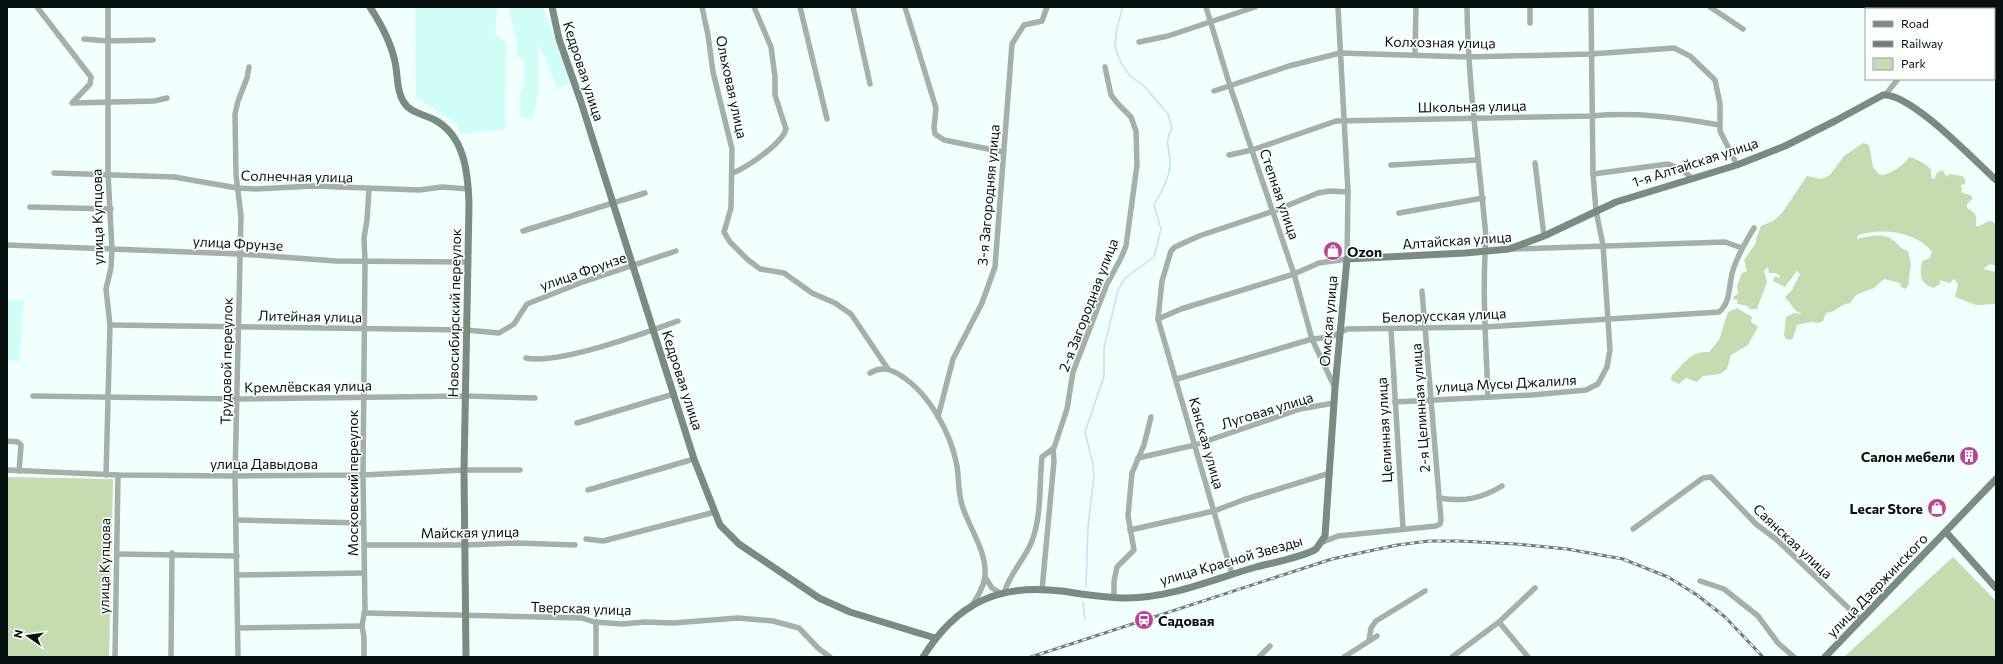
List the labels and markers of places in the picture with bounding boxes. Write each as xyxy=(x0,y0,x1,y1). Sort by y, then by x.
shop icon: Ozon xyxy=(1322,240,1344,262)
place label: Ozon xyxy=(1347,243,1382,260)
building icon: Салон мебели xyxy=(1958,445,1980,467)
place label: Салон мебели xyxy=(1861,448,1955,465)
shop icon: Lecar Store xyxy=(1926,497,1948,519)
place label: Lecar Store xyxy=(1849,500,1923,517)
station icon: Садовая xyxy=(1133,609,1155,631)
place label: Садовая xyxy=(1158,612,1215,629)

